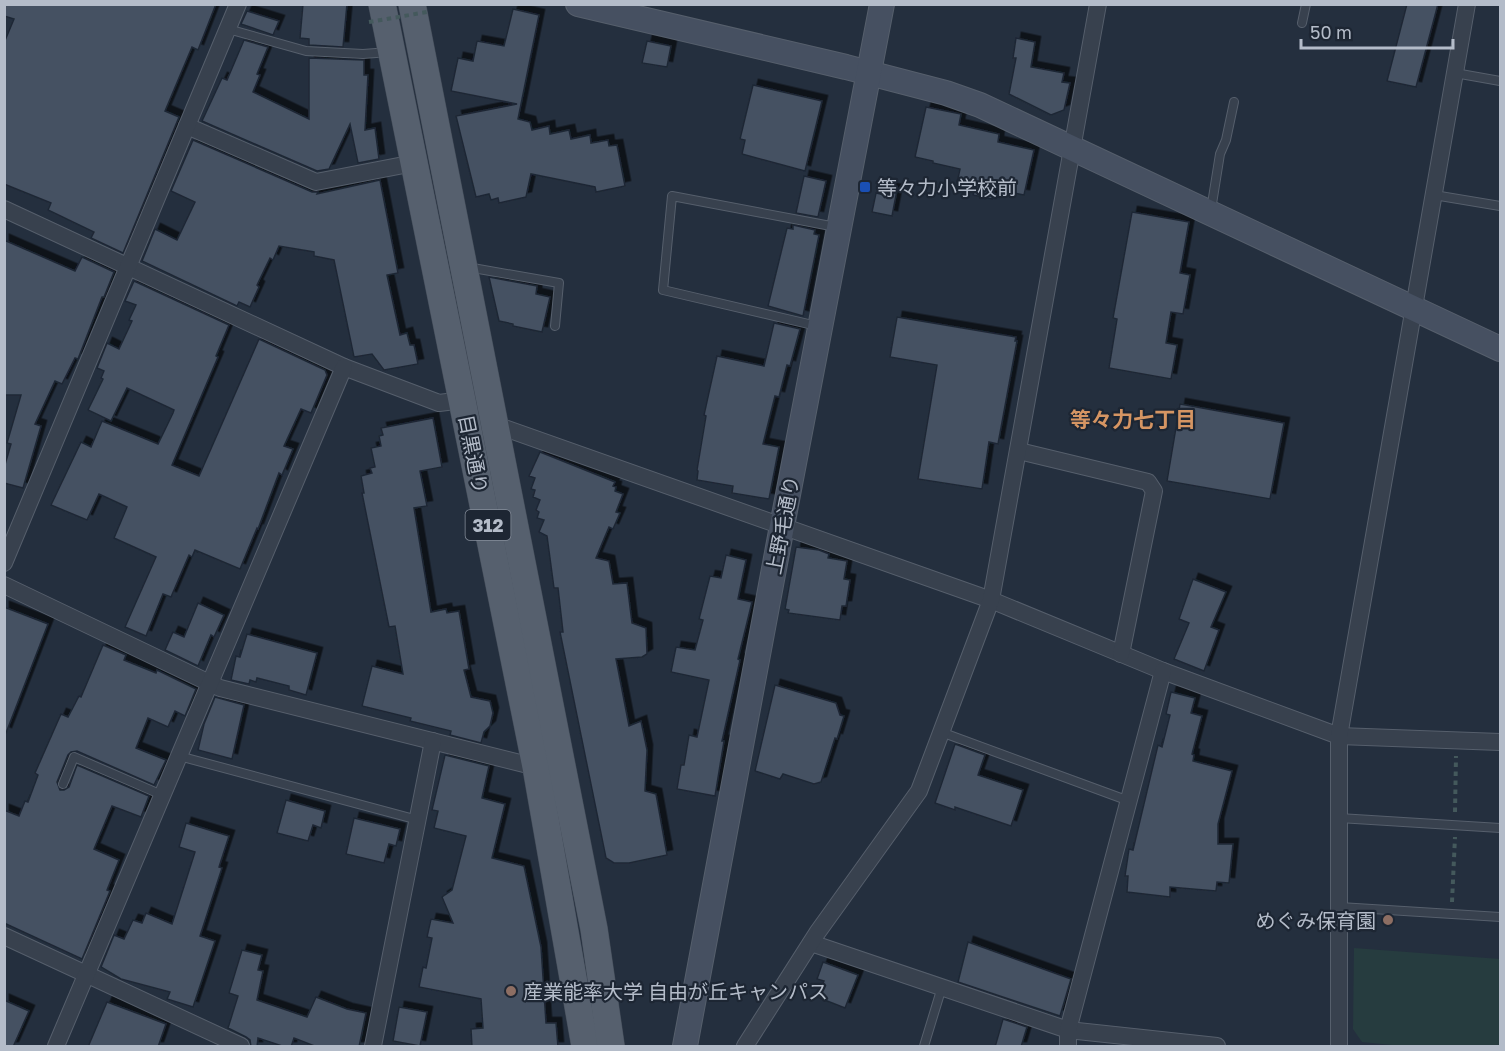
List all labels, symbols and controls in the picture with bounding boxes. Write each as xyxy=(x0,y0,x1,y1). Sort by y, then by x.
scale bar xyxy=(1301,12,1452,50)
text: 50 m xyxy=(1310,21,1352,43)
place label: 等々力小学校前 xyxy=(877,175,1017,199)
marker: 等々力小学校前 xyxy=(858,180,872,194)
district label: 等々力七丁目 xyxy=(1070,406,1196,432)
street label: 目黒通り xyxy=(455,412,493,496)
street label: 上野毛通り xyxy=(761,474,803,576)
road number: 312 xyxy=(466,510,510,540)
place label: めぐみ保育園 xyxy=(1255,908,1376,932)
marker: めぐみ保育園 xyxy=(1381,913,1395,927)
place label: 産業能率大学 自由が丘キャンパス xyxy=(523,979,828,1003)
marker: 産業能率大学 自由が丘キャンパス xyxy=(504,984,518,998)

